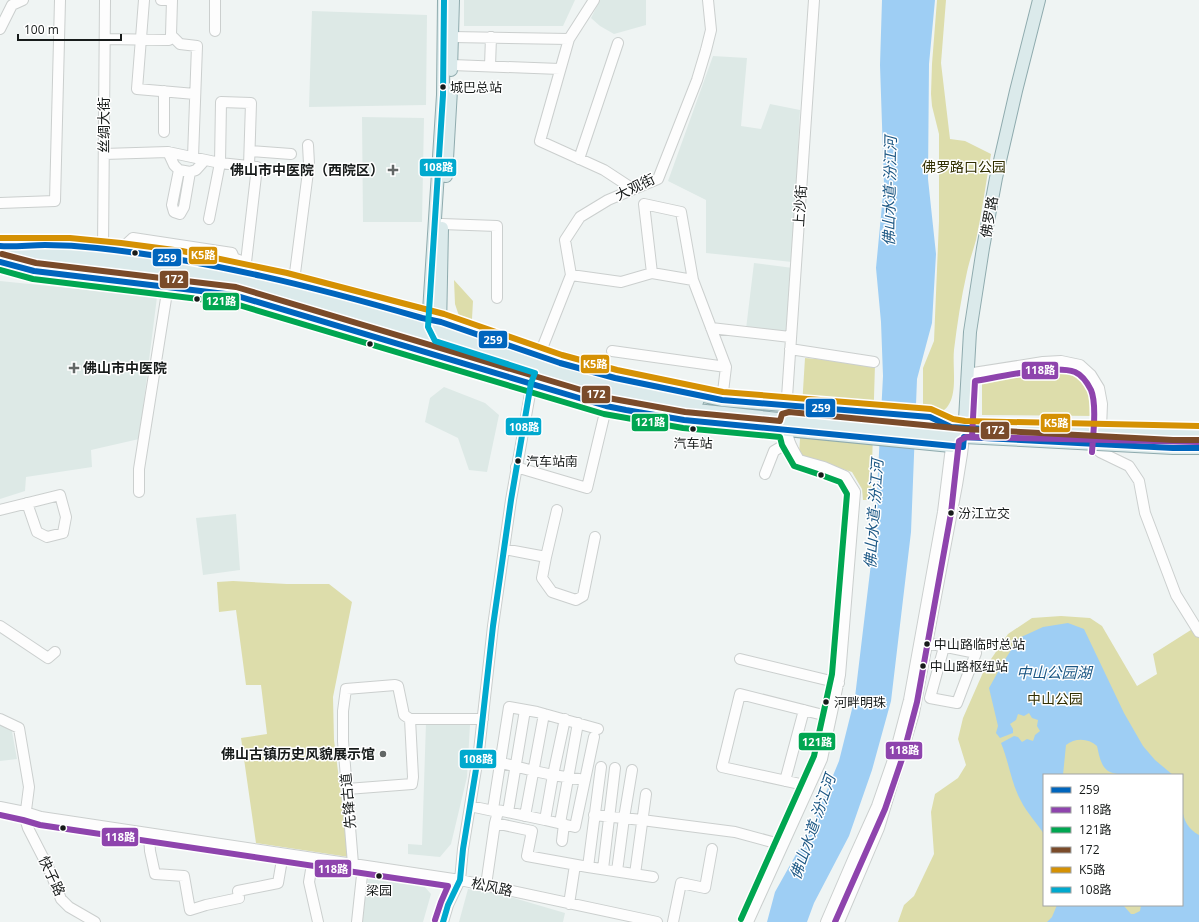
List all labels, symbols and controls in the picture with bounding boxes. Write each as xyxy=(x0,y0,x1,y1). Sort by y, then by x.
scale bar xyxy=(18,16,121,42)
text: 100 m xyxy=(24,21,59,38)
place label: 城巴总站 xyxy=(450,78,502,96)
marker: 城巴总站 xyxy=(438,82,448,92)
street label: 丝绸大街 xyxy=(94,97,113,153)
water label: 佛山水道-汾江河 xyxy=(878,133,900,246)
park label: 佛罗路口公园 xyxy=(922,157,1006,176)
line badge: 108路 xyxy=(419,158,457,177)
text: 108路 xyxy=(423,159,454,174)
place label: 佛山市中医院（西院区） xyxy=(230,160,384,179)
marker: 佛山市中医院（西院区） xyxy=(387,164,399,176)
street label: 大观街 xyxy=(612,169,658,204)
street label: 上沙街 xyxy=(789,184,810,228)
street label: 佛罗路 xyxy=(976,195,1002,239)
line badge: K5路 xyxy=(188,246,218,265)
text: K5路 xyxy=(191,247,216,262)
unlabelled marker xyxy=(130,248,140,258)
line badge: 259 xyxy=(152,248,182,267)
text: 259 xyxy=(158,250,176,265)
line badge: 172 xyxy=(159,270,189,289)
text: 172 xyxy=(165,271,183,286)
line badge: 121路 xyxy=(202,292,240,311)
text: 121路 xyxy=(206,293,237,308)
unlabelled marker xyxy=(192,294,202,304)
line badge: 259 xyxy=(478,330,508,349)
text: 259 xyxy=(484,332,502,347)
unlabelled marker xyxy=(365,339,375,349)
line badge: K5路 xyxy=(580,354,610,374)
text: K5路 xyxy=(583,356,608,371)
place label: 佛山市中医院 xyxy=(83,358,167,377)
line badge: 118路 xyxy=(1021,361,1059,380)
marker: 佛山市中医院 xyxy=(68,362,80,374)
text: 118路 xyxy=(1025,362,1056,377)
line badge: 172 xyxy=(581,385,611,404)
text: 172 xyxy=(587,386,605,401)
line badge: 259 xyxy=(805,398,836,418)
text: 259 xyxy=(812,400,830,415)
line badge: 121路 xyxy=(631,413,669,432)
line badge: K5路 xyxy=(1040,413,1071,433)
text: 121路 xyxy=(635,414,666,429)
text: K5路 xyxy=(1044,415,1069,430)
line badge: 108路 xyxy=(505,417,542,436)
text: 108路 xyxy=(509,419,540,434)
line badge: 172 xyxy=(980,421,1010,440)
text: 172 xyxy=(986,422,1004,437)
marker: 汽车站 xyxy=(688,424,698,434)
place label: 汽车站 xyxy=(673,434,713,452)
place label: 汽车站南 xyxy=(526,452,578,470)
marker: 汽车站南 xyxy=(513,456,523,466)
water label: 佛山水道-汾江河 xyxy=(859,456,887,569)
unlabelled marker xyxy=(816,470,826,480)
place label: 汾江立交 xyxy=(958,504,1010,522)
marker: 汾江立交 xyxy=(946,508,956,518)
place label: 中山路临时总站 xyxy=(934,635,1025,653)
marker: 中山路临时总站 xyxy=(922,639,932,649)
place label: 中山路枢纽站 xyxy=(930,657,1008,675)
marker: 中山路枢纽站 xyxy=(918,661,928,671)
water label: 中山公园湖 xyxy=(1016,662,1093,682)
park label: 中山公园 xyxy=(1027,689,1083,708)
place label: 河畔明珠 xyxy=(834,693,886,711)
marker: 河畔明珠 xyxy=(821,697,831,707)
line badge: 121路 xyxy=(798,732,836,751)
text: 121路 xyxy=(802,734,833,749)
line badge: 118路 xyxy=(885,741,923,760)
text: 118路 xyxy=(889,742,920,757)
place label: 佛山古镇历史风貌展示馆 xyxy=(221,744,375,763)
marker: 佛山古镇历史风貌展示馆 xyxy=(378,749,388,759)
line badge: 108路 xyxy=(459,749,497,769)
text: 108路 xyxy=(463,751,494,766)
water label: 佛山水道-汾江河 xyxy=(785,769,840,882)
street label: 先锋古道 xyxy=(336,772,359,830)
legend xyxy=(1043,774,1183,906)
text: 259 xyxy=(1079,781,1100,798)
text: 118路 xyxy=(1079,801,1112,818)
text: 121路 xyxy=(1079,821,1112,838)
unlabelled marker xyxy=(58,823,68,833)
line badge: 118路 xyxy=(101,827,139,847)
text: 118路 xyxy=(105,829,136,844)
text: 172 xyxy=(1079,841,1100,858)
street label: 快子路 xyxy=(35,853,70,899)
line badge: 118路 xyxy=(314,859,352,878)
text: 118路 xyxy=(318,861,349,876)
text: K5路 xyxy=(1079,861,1105,878)
marker: 梁园 xyxy=(374,871,384,881)
street label: 松风路 xyxy=(470,873,515,900)
place label: 梁园 xyxy=(366,881,392,899)
text: 108路 xyxy=(1079,881,1112,898)

